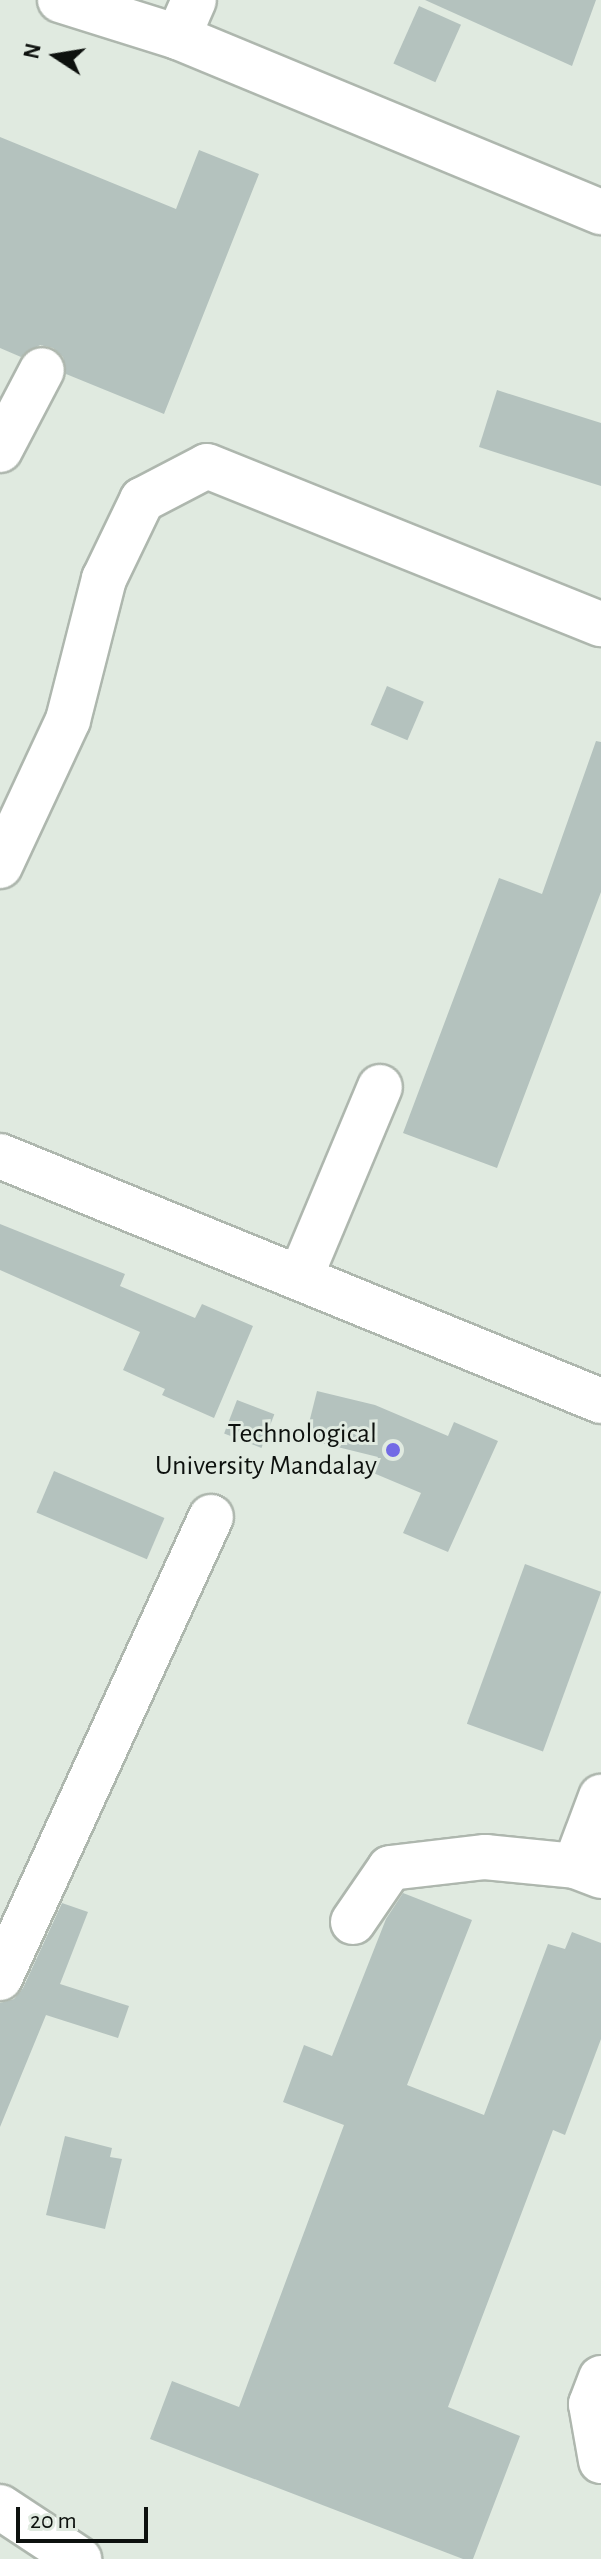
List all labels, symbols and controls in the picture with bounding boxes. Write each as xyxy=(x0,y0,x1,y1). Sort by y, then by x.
north arrow xyxy=(16,16,96,96)
text: N xyxy=(20,41,45,61)
place label: Technological University Mandalay xyxy=(155,1417,377,1483)
marker: Technological University Mandalay xyxy=(384,1441,402,1459)
scale bar xyxy=(20,2491,152,2541)
text: 20 m xyxy=(30,2509,77,2533)

